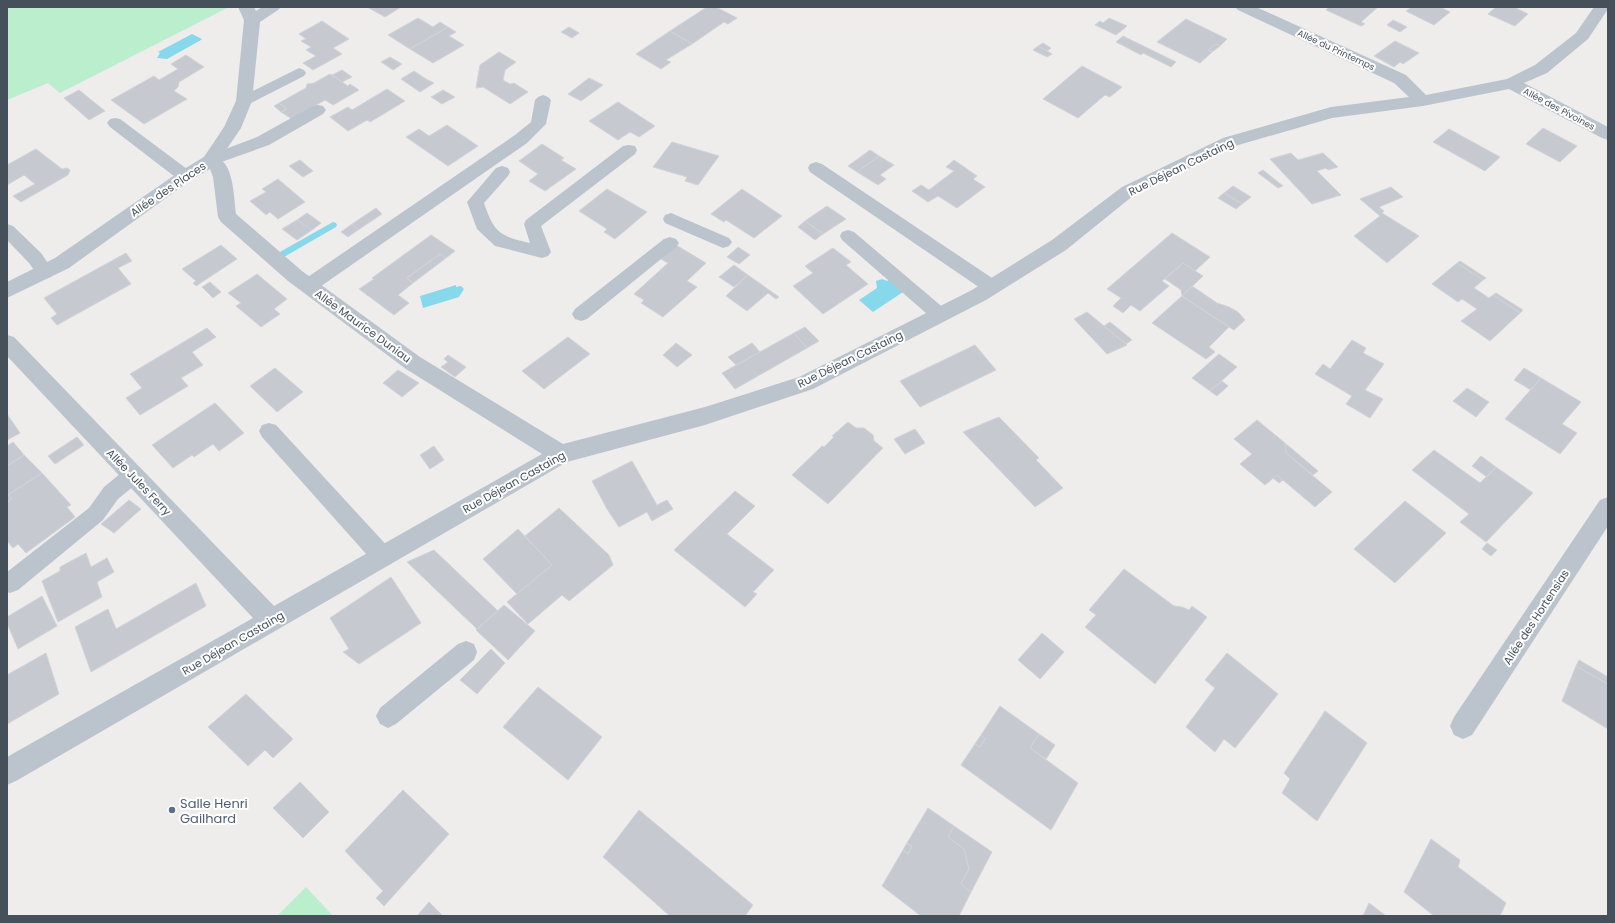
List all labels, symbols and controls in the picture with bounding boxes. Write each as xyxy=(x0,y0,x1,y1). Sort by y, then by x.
street label: Allée du Printemps xyxy=(1296,27,1377,73)
street label: Allée des Pivoines xyxy=(1521,85,1597,133)
street label: Rue Déjean Castaing xyxy=(1126,135,1236,199)
street label: Allée des Places xyxy=(127,158,209,220)
street label: Allée Maurice Duniau xyxy=(312,286,414,366)
street label: Rue Déjean Castaing xyxy=(795,327,905,391)
street label: Allée Jules Ferry xyxy=(103,445,176,520)
street label: Rue Déjean Castaing xyxy=(460,447,568,517)
street label: Allée des Hortensias xyxy=(1499,566,1573,668)
street label: Rue Déjean Castaing xyxy=(179,607,287,679)
place label: Salle Henri Gailhard xyxy=(180,794,248,828)
marker: Salle Henri Gailhard xyxy=(167,805,177,815)

